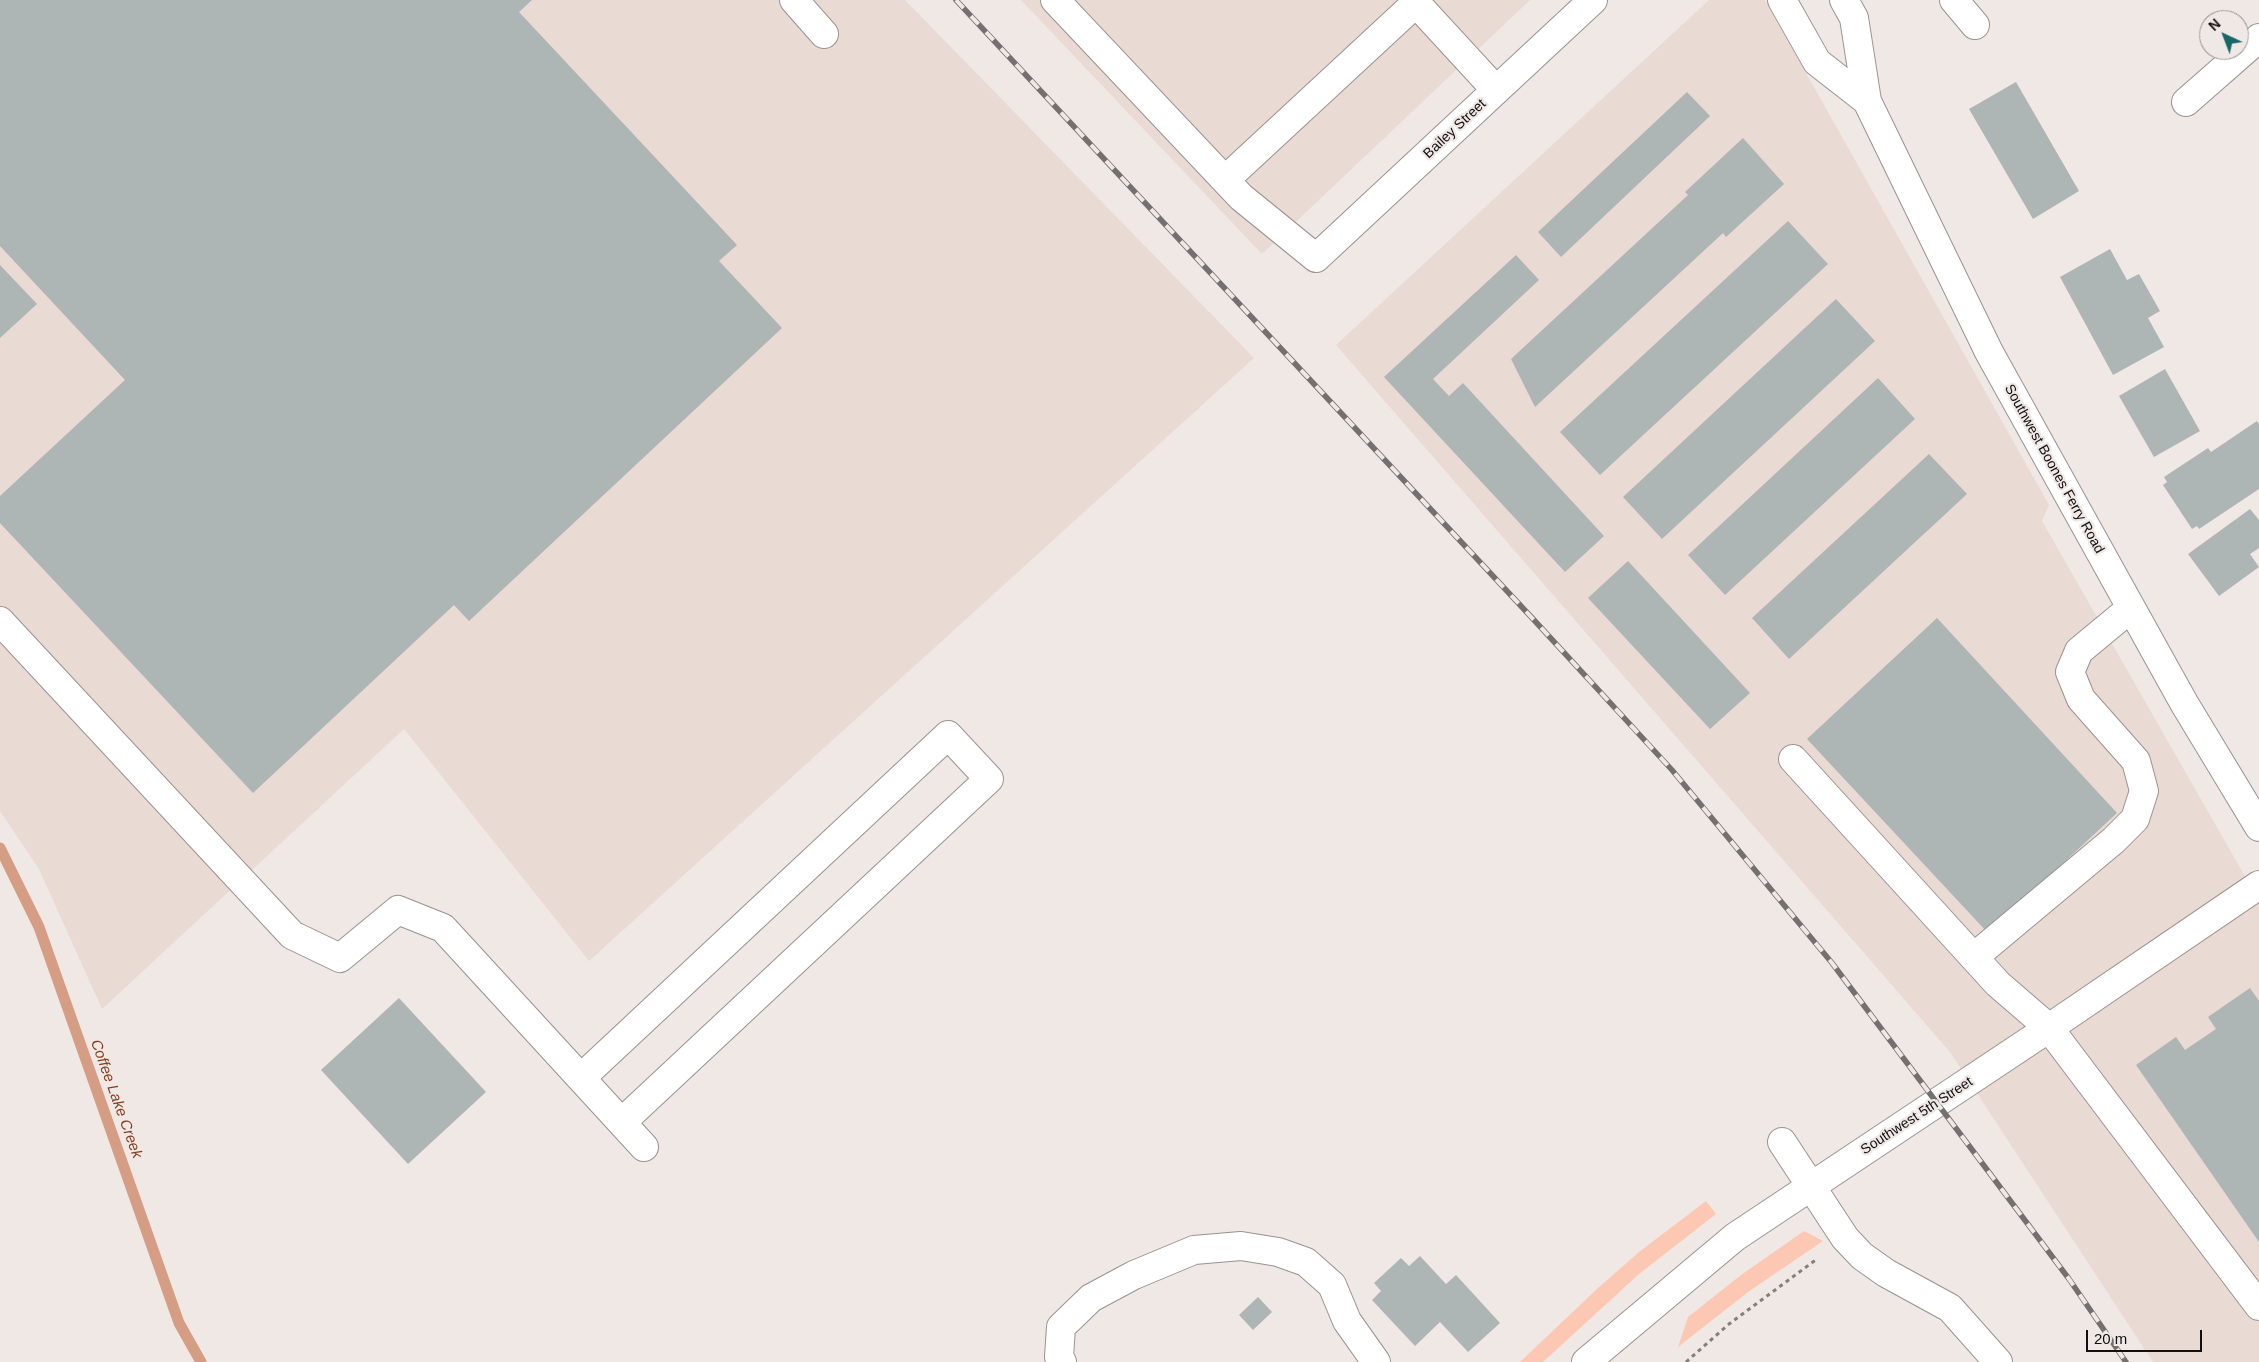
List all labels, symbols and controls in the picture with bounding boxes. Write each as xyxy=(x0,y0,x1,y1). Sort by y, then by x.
north arrow xyxy=(2199,10,2249,60)
text: N xyxy=(2205,15,2224,34)
street label: Bailey Street xyxy=(1420,96,1490,162)
street label: Southwest Boones Ferry Road xyxy=(2000,382,2108,556)
water label: Coffee Lake Creek xyxy=(86,1037,146,1161)
street label: Southwest 5th Street xyxy=(1858,1074,1976,1158)
scale bar xyxy=(2089,1320,2205,1352)
text: 20 m xyxy=(2094,1330,2127,1347)

